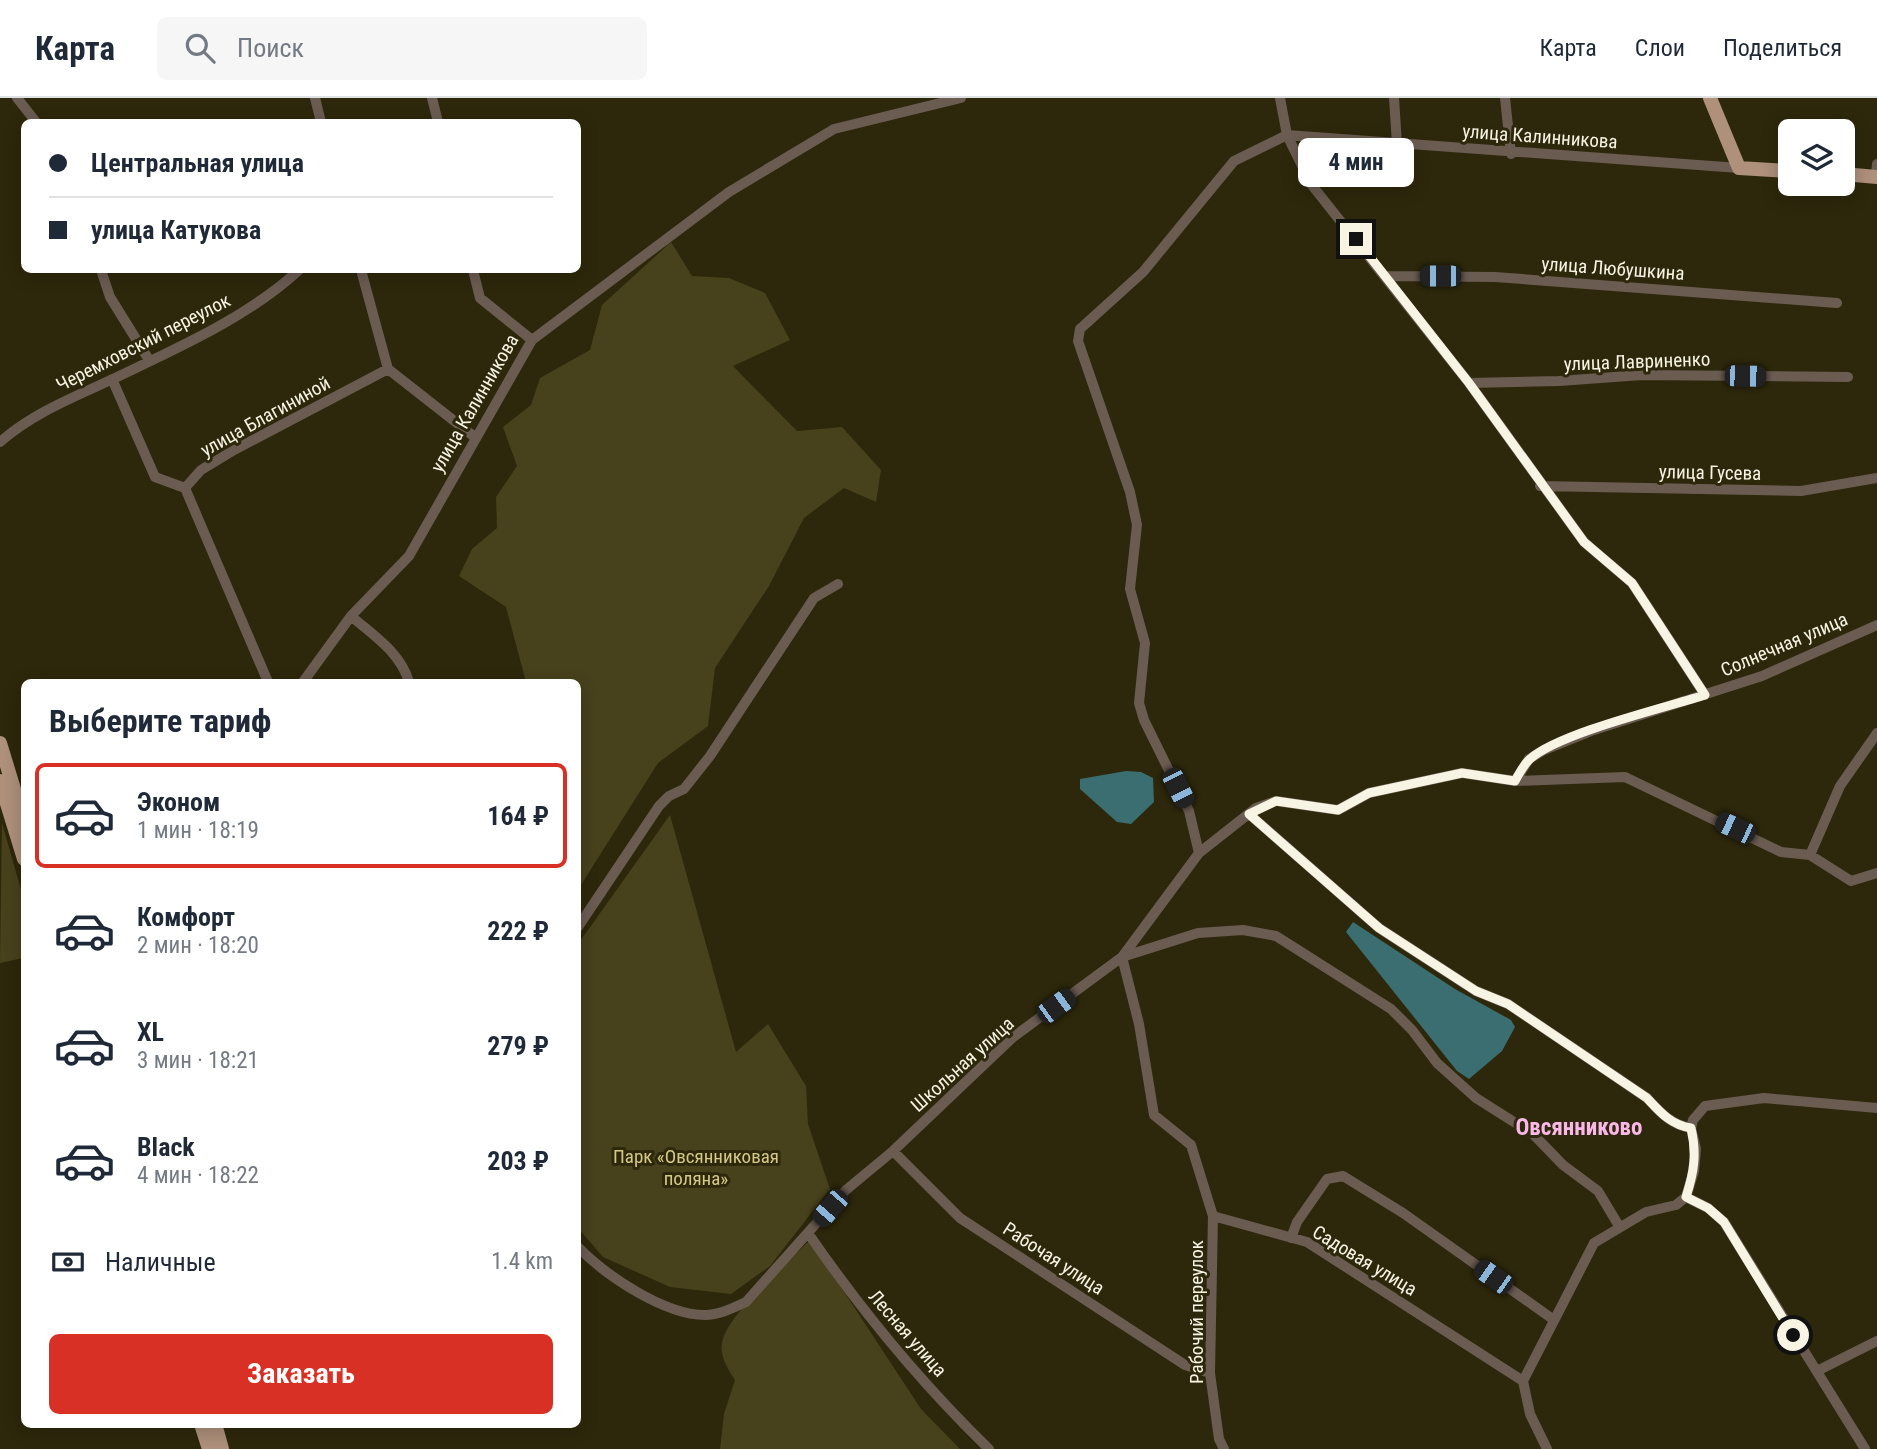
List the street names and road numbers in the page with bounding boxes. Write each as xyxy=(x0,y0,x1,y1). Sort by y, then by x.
street label: улица Калинникова xyxy=(1462,120,1618,153)
street label: улица Любушкина xyxy=(1541,252,1685,285)
street label: Черемховский переулок xyxy=(52,289,234,396)
street label: улица Калинникова xyxy=(426,330,523,476)
street label: улица Лавриненко xyxy=(1563,347,1711,376)
street label: улица Благининой xyxy=(196,371,334,462)
street label: улица Гусева xyxy=(1659,460,1761,485)
street label: Солнечная улица xyxy=(1717,607,1851,682)
street label: Школьная улица xyxy=(906,1012,1019,1117)
street label: Рабочая улица xyxy=(999,1217,1109,1300)
street label: Садовая улица xyxy=(1308,1220,1421,1301)
street label: Рабочий переулок xyxy=(1185,1240,1208,1384)
street label: Лесная улица xyxy=(864,1285,952,1381)

